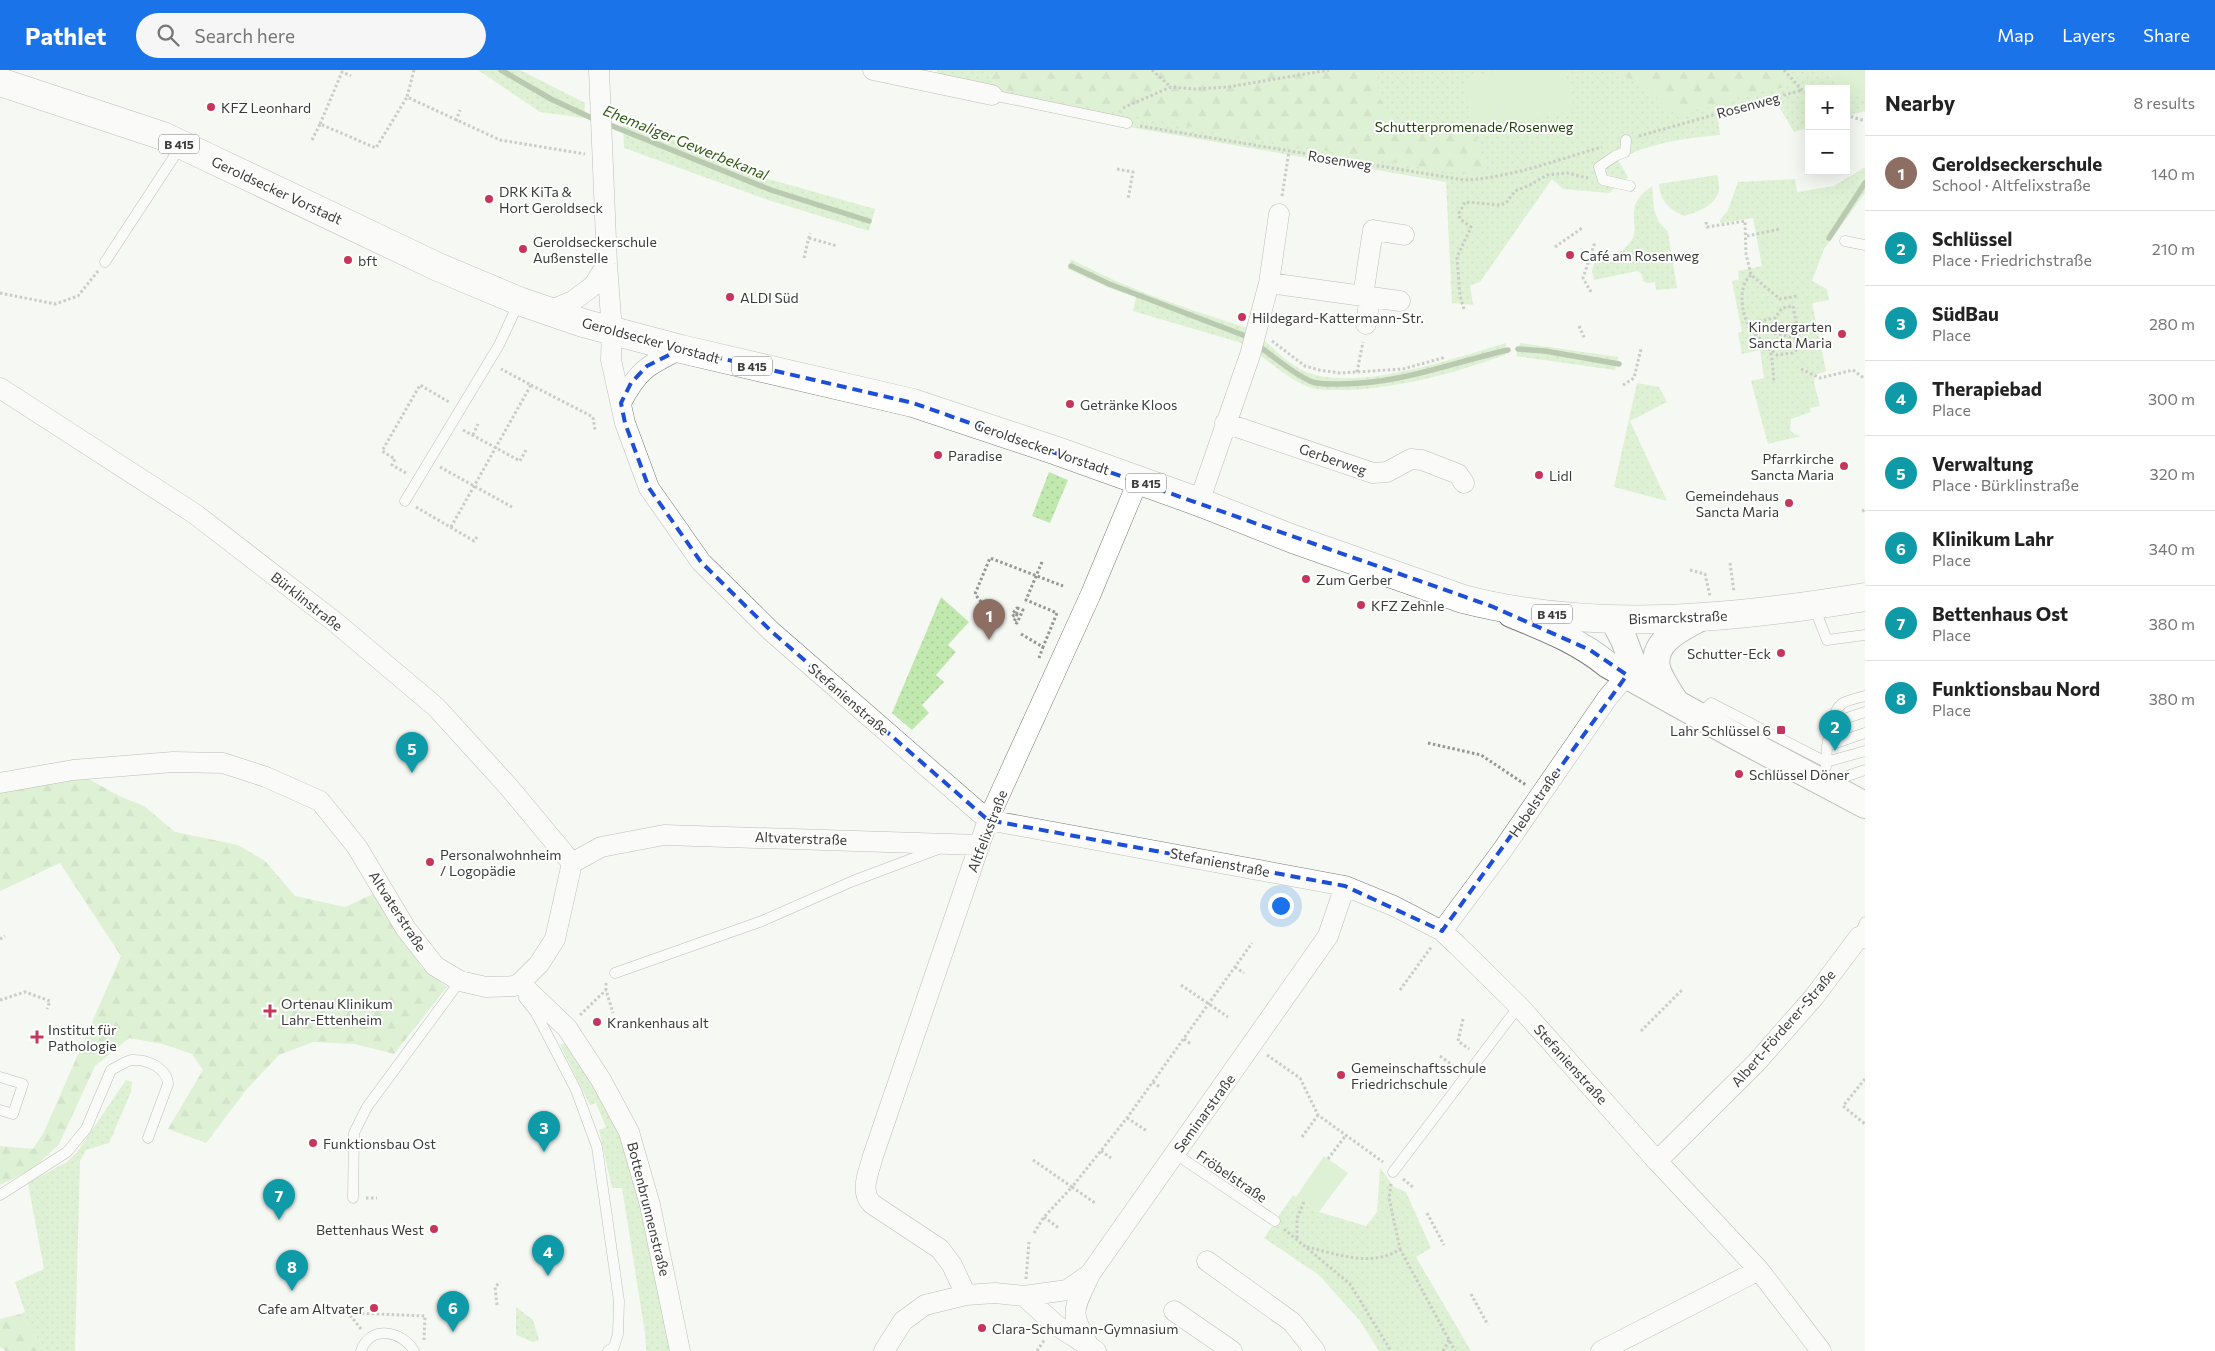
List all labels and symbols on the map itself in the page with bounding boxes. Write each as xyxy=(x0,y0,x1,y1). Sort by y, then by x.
street label: Rosenweg xyxy=(1715,88,1782,122)
place label: KFZ Leonhard xyxy=(221,99,311,116)
marker: KFZ Leonhard xyxy=(205,101,217,113)
water label: Ehemaliger Gewerbekanal xyxy=(601,101,772,184)
park label: Schutterpromenade/Rosenweg xyxy=(1375,118,1574,135)
road number: B 415 xyxy=(159,134,199,154)
street label: Rosenweg xyxy=(1307,147,1374,174)
street label: Geroldsecker Vorstadt xyxy=(209,152,345,228)
place label: DRK KiTa & Hort Geroldseck xyxy=(499,183,604,216)
marker: DRK KiTa & Hort Geroldseck xyxy=(483,193,495,205)
place label: Geroldseckerschule Außenstelle xyxy=(533,233,657,266)
marker: Geroldseckerschule Außenstelle xyxy=(517,243,529,255)
place label: Café am Rosenweg xyxy=(1580,247,1699,264)
marker: Café am Rosenweg xyxy=(1564,249,1576,261)
place label: bft xyxy=(358,252,378,269)
marker: bft xyxy=(342,254,354,266)
place label: ALDI Süd xyxy=(740,289,799,306)
marker: ALDI Süd xyxy=(724,291,736,303)
place label: Hildegard-Kattermann-Str. xyxy=(1252,309,1424,326)
marker: Hildegard-Kattermann-Str. xyxy=(1236,311,1248,323)
street label: Geroldsecker Vorstadt xyxy=(580,313,722,367)
place label: Kindergarten Sancta Maria xyxy=(1748,318,1832,351)
marker: Kindergarten Sancta Maria xyxy=(1836,328,1848,340)
road number: B 415 xyxy=(732,356,772,376)
place label: Getränke Kloos xyxy=(1080,396,1177,413)
marker: Getränke Kloos xyxy=(1064,398,1076,410)
street label: Geroldsecker Vorstadt xyxy=(972,416,1112,478)
street label: Gerberweg xyxy=(1297,439,1369,479)
place label: Paradise xyxy=(948,447,1002,464)
marker: Paradise xyxy=(932,449,944,461)
place label: Pfarrkirche Sancta Maria xyxy=(1751,450,1834,483)
marker: Pfarrkirche Sancta Maria xyxy=(1838,460,1850,472)
place label: Lidl xyxy=(1549,467,1572,484)
marker: Lidl xyxy=(1533,469,1545,481)
road number: B 415 xyxy=(1126,473,1166,492)
place label: Gemeindehaus Sancta Maria xyxy=(1685,487,1779,520)
marker: Gemeindehaus Sancta Maria xyxy=(1783,497,1795,509)
street label: Bürklinstraße xyxy=(268,568,346,634)
place label: Zum Gerber xyxy=(1316,571,1393,588)
marker: Zum Gerber xyxy=(1300,573,1312,585)
place label: KFZ Zehnle xyxy=(1371,597,1444,614)
pin: 1 xyxy=(973,599,1005,640)
marker: KFZ Zehnle xyxy=(1355,599,1367,611)
road number: B 415 xyxy=(1532,604,1572,624)
street label: Bismarckstraße xyxy=(1628,607,1728,627)
place label: Schutter-Eck xyxy=(1687,645,1771,662)
marker: Schutter-Eck xyxy=(1775,647,1787,659)
street label: Stefanienstraße xyxy=(805,659,893,739)
pin: 2 xyxy=(1819,710,1851,751)
place label: Lahr Schlüssel 6 xyxy=(1670,722,1771,739)
marker: Lahr Schlüssel 6 xyxy=(1775,724,1787,736)
pin: 5 xyxy=(396,732,428,773)
street label: Hebelstraße xyxy=(1505,766,1563,840)
place label: Schlüssel Döner xyxy=(1749,766,1850,783)
marker: Schlüssel Döner xyxy=(1733,768,1745,780)
street label: Altfelixstraße xyxy=(964,787,1010,875)
street label: Altvaterstraße xyxy=(755,828,847,848)
street label: Stefanienstraße xyxy=(1169,844,1271,880)
place label: Personalwohnheim / Logopädie xyxy=(440,846,562,879)
marker: Personalwohnheim / Logopädie xyxy=(424,856,436,868)
street label: Altvaterstraße xyxy=(366,868,430,954)
your location xyxy=(1268,893,1294,919)
street label: Albert-Förderer-Straße xyxy=(1727,966,1839,1090)
place label: Ortenau Klinikum Lahr-Ettenheim xyxy=(281,995,393,1028)
marker: Ortenau Klinikum Lahr-Ettenheim xyxy=(263,1004,277,1018)
place label: Krankenhaus alt xyxy=(607,1014,709,1031)
marker: Krankenhaus alt xyxy=(591,1016,603,1028)
place label: Institut für Pathologie xyxy=(48,1021,117,1054)
street label: Stefanienstraße xyxy=(1531,1021,1611,1107)
marker: Institut für Pathologie xyxy=(30,1030,44,1044)
place label: Gemeinschaftsschule Friedrichschule xyxy=(1351,1059,1486,1092)
marker: Gemeinschaftsschule Friedrichschule xyxy=(1335,1069,1347,1081)
street label: Seminarstraße xyxy=(1170,1070,1238,1156)
pin: 3 xyxy=(528,1111,560,1152)
place label: Funktionsbau Ost xyxy=(323,1135,436,1152)
marker: Funktionsbau Ost xyxy=(307,1137,319,1149)
street label: Bottenbrunnenstraße xyxy=(624,1140,674,1278)
street label: Fröbelstraße xyxy=(1193,1146,1271,1206)
pin: 7 xyxy=(263,1179,295,1220)
place label: Bettenhaus West xyxy=(316,1221,424,1238)
marker: Bettenhaus West xyxy=(428,1223,440,1235)
pin: 4 xyxy=(532,1235,564,1276)
pin: 8 xyxy=(276,1250,308,1291)
pin: 6 xyxy=(437,1291,469,1332)
place label: Cafe am Altvater xyxy=(258,1300,364,1317)
marker: Cafe am Altvater xyxy=(368,1302,380,1314)
place label: Clara-Schumann-Gymnasium xyxy=(992,1320,1178,1337)
marker: Clara-Schumann-Gymnasium xyxy=(976,1322,988,1334)

